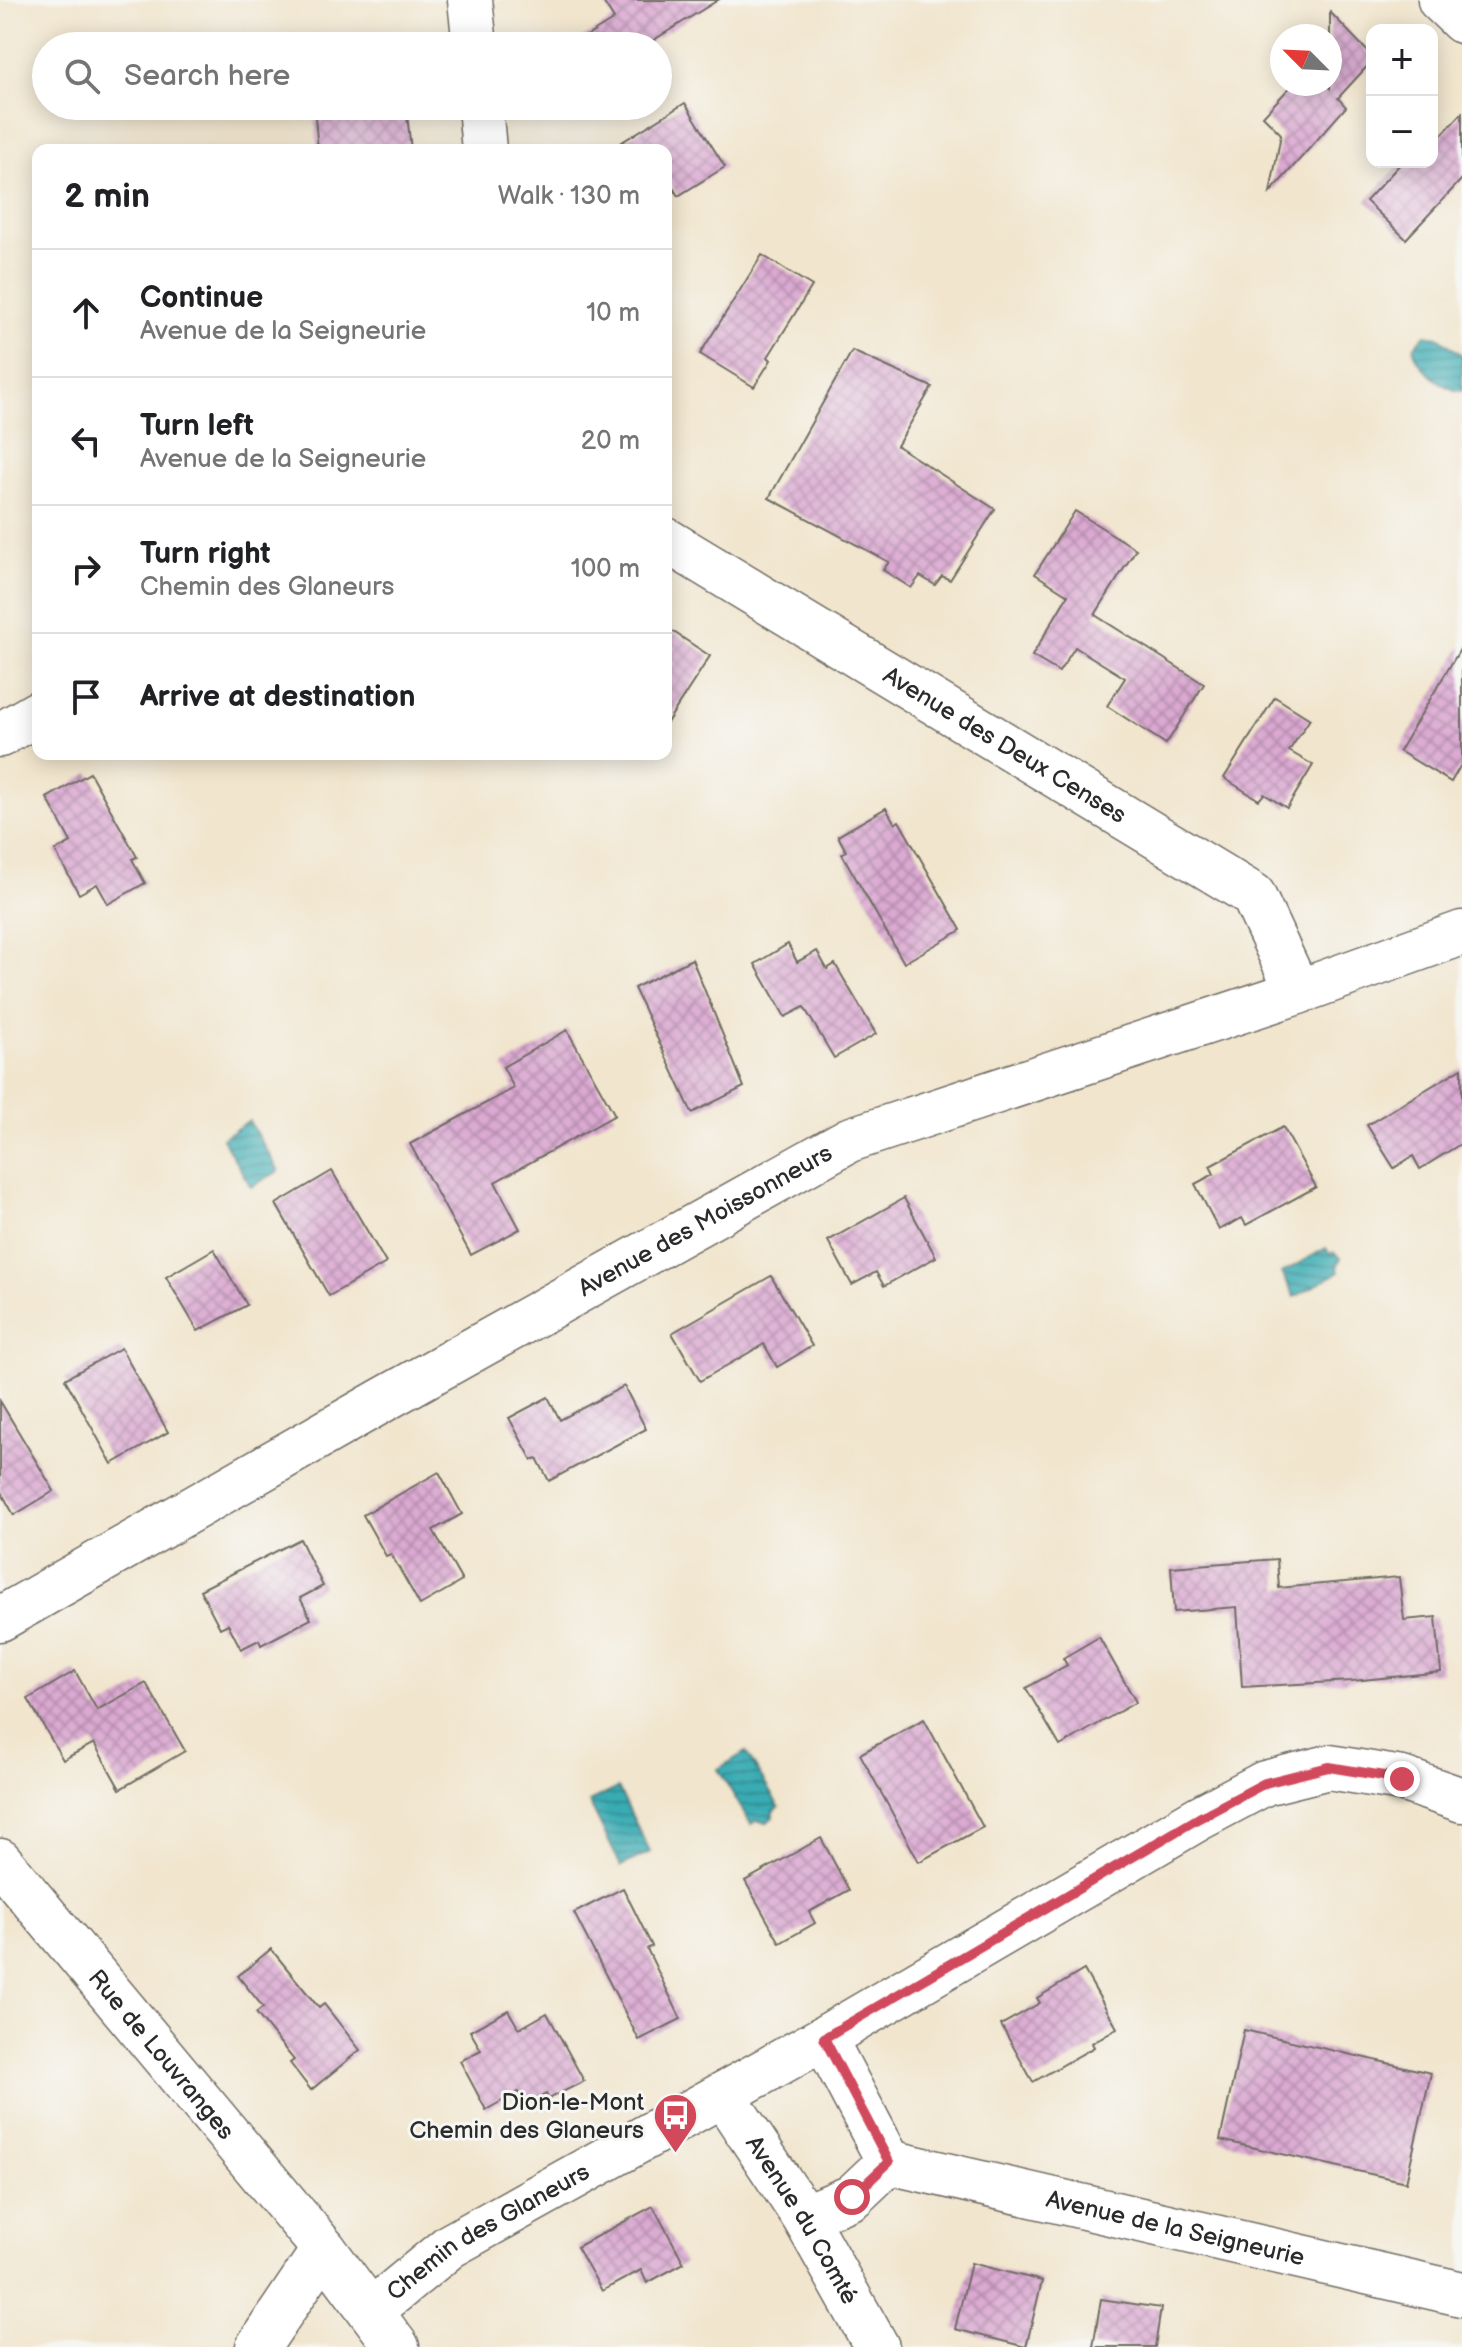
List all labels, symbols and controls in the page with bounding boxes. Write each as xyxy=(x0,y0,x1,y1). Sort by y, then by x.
north arrow xyxy=(1270,24,1342,96)
map controls xyxy=(1366,24,1438,168)
button: + xyxy=(1366,24,1438,96)
search box xyxy=(32,32,672,120)
icon: search xyxy=(60,54,104,98)
text: Search here xyxy=(124,58,290,94)
button: − xyxy=(1366,96,1438,168)
text: 2 min xyxy=(64,176,150,217)
text: Walk · 130 m xyxy=(498,181,640,212)
text: Continue xyxy=(140,280,263,316)
icon: ahead xyxy=(64,291,108,335)
text: 10 m xyxy=(586,298,640,329)
text: Avenue de la Seigneurie xyxy=(140,316,426,347)
text: Turn left xyxy=(140,408,254,444)
icon: left xyxy=(64,419,108,463)
text: 20 m xyxy=(581,426,640,457)
text: Avenue de la Seigneurie xyxy=(140,444,426,475)
text: Turn right xyxy=(140,536,271,572)
icon: right xyxy=(64,547,108,591)
text: 100 m xyxy=(571,554,640,585)
text: Chemin des Glaneurs xyxy=(140,572,394,603)
street label: Avenue des Deux Censes xyxy=(878,661,1131,830)
icon: arrive xyxy=(64,675,108,719)
text: Arrive at destination xyxy=(140,679,416,715)
street label: Avenue des Moissonneurs xyxy=(573,1138,837,1303)
route end xyxy=(1384,1761,1420,1797)
street label: Rue de Louvranges xyxy=(82,1964,240,2146)
place label: Dion-le-Mont Chemin des Glaneurs xyxy=(409,2088,645,2145)
bus stop icon: Dion-le-Mont Chemin des Glaneurs xyxy=(651,2092,699,2155)
street label: Avenue du Comté xyxy=(739,2130,864,2310)
street label: Chemin des Glaneurs xyxy=(381,2157,595,2307)
route start xyxy=(834,2179,870,2215)
street label: Avenue de la Seigneurie xyxy=(1043,2185,1307,2272)

